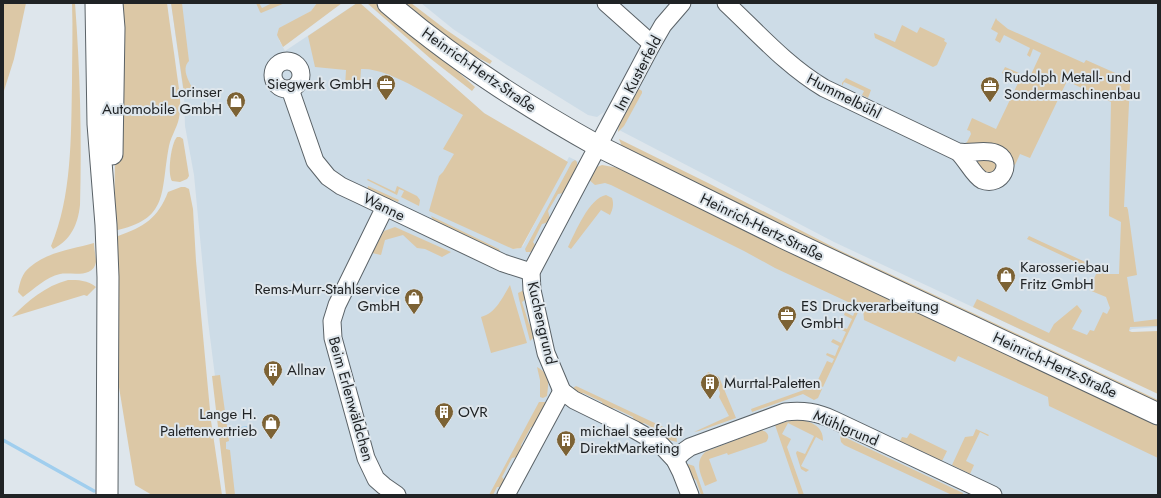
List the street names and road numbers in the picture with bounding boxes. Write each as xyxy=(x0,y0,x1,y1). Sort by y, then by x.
street label: Heinrich-Hertz-Straße xyxy=(417,22,541,118)
street label: Im Kusterfeld xyxy=(609,31,667,115)
street label: Hummelbühl xyxy=(803,68,885,124)
street label: Wanne xyxy=(359,187,409,227)
street label: Heinrich-Hertz-Straße xyxy=(696,188,828,267)
street label: Kuchengrund xyxy=(522,279,562,367)
street label: Heinrich-Hertz-Straße xyxy=(989,326,1121,404)
street label: Beim Erlenwäldchen xyxy=(323,334,379,464)
street label: Mühlgrund xyxy=(810,404,882,452)

